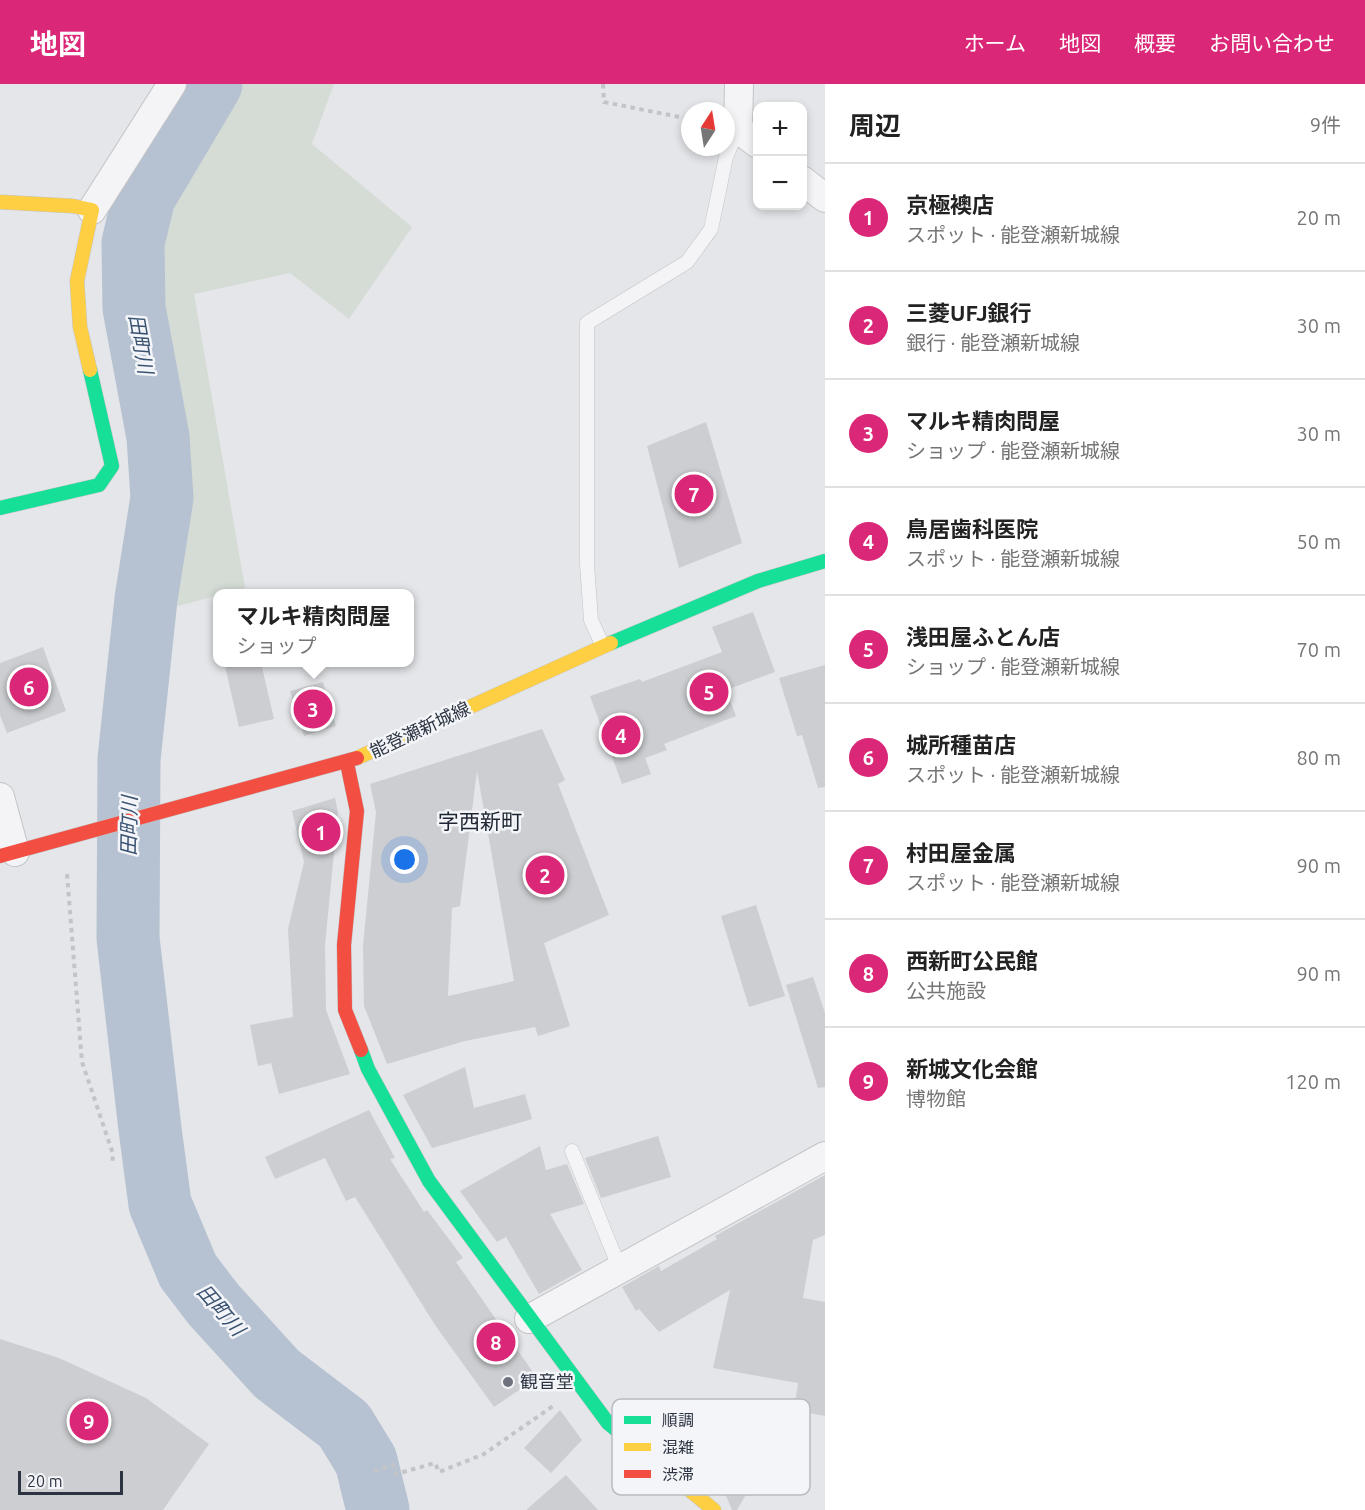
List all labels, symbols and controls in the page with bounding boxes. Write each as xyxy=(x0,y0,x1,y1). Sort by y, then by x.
text: 地図 xyxy=(30,28,86,59)
text: ホーム xyxy=(964,31,1026,55)
text: 地図 xyxy=(1059,31,1101,55)
text: 概要 xyxy=(1134,31,1176,55)
text: お問い合わせ xyxy=(1209,31,1335,55)
north arrow xyxy=(681,102,735,156)
map controls xyxy=(753,102,807,210)
button: + xyxy=(753,102,807,156)
text: 周辺 xyxy=(849,111,901,140)
text: 9件 xyxy=(1310,113,1341,136)
button: − xyxy=(753,156,807,210)
text: 京極襖店 xyxy=(906,192,994,217)
text: 1 xyxy=(863,206,874,229)
text: 20 m xyxy=(1297,206,1341,229)
text: スポット · 能登瀬新城線 xyxy=(906,223,1120,246)
text: 三菱UFJ銀行 xyxy=(906,300,1032,325)
water label: 田町川 xyxy=(125,312,158,377)
text: 2 xyxy=(863,314,874,337)
text: 30 m xyxy=(1297,314,1341,337)
text: 銀行 · 能登瀬新城線 xyxy=(906,331,1080,354)
text: マルキ精肉問屋 xyxy=(906,408,1060,433)
text: 3 xyxy=(863,422,874,445)
text: 30 m xyxy=(1297,422,1341,445)
text: ショップ · 能登瀬新城線 xyxy=(906,439,1120,462)
pin: 7 xyxy=(674,472,714,516)
text: 鳥居歯科医院 xyxy=(906,516,1038,541)
text: 4 xyxy=(863,530,874,553)
text: 50 m xyxy=(1297,530,1341,553)
text: スポット · 能登瀬新城線 xyxy=(906,547,1120,570)
popup xyxy=(213,589,414,667)
text: マルキ精肉問屋 xyxy=(236,603,391,628)
text: 浅田屋ふとん店 xyxy=(906,624,1060,649)
text: ショップ xyxy=(236,634,316,657)
text: 5 xyxy=(863,638,874,661)
text: 70 m xyxy=(1297,638,1341,661)
text: ショップ · 能登瀬新城線 xyxy=(906,655,1120,678)
pin: 6 xyxy=(9,664,48,710)
pin: 5 xyxy=(690,670,728,714)
pin: 3 xyxy=(294,686,332,732)
street label: 能登瀬新城線 xyxy=(366,697,473,761)
pin: 4 xyxy=(602,712,640,758)
text: 城所種苗店 xyxy=(906,732,1016,757)
text: 6 xyxy=(863,746,874,769)
text: 80 m xyxy=(1297,746,1341,769)
text: スポット · 能登瀬新城線 xyxy=(906,763,1120,786)
water label: 田町川 xyxy=(116,794,141,856)
district label: 字西新町 xyxy=(438,809,522,833)
pin: 1 xyxy=(302,810,340,855)
text: 村田屋金属 xyxy=(906,840,1016,865)
your location xyxy=(390,845,419,874)
pin: 2 xyxy=(526,852,564,898)
text: 7 xyxy=(863,854,874,877)
text: 90 m xyxy=(1297,854,1341,877)
text: スポット · 能登瀬新城線 xyxy=(906,871,1120,894)
text: 西新町公民館 xyxy=(906,948,1038,973)
text: 8 xyxy=(863,962,874,985)
text: 90 m xyxy=(1297,962,1341,985)
text: 公共施設 xyxy=(906,979,986,1002)
text: 新城文化会館 xyxy=(906,1056,1038,1081)
text: 9 xyxy=(863,1070,874,1093)
text: 120 m xyxy=(1285,1070,1341,1093)
text: 博物館 xyxy=(906,1087,966,1110)
water label: 田町川 xyxy=(193,1279,251,1341)
pin: 8 xyxy=(476,1320,516,1364)
place label: 観音堂 xyxy=(520,1371,574,1391)
marker: 観音堂 xyxy=(501,1375,515,1389)
pin: 9 xyxy=(70,1398,109,1444)
legend xyxy=(612,1399,810,1495)
text: 順調 xyxy=(662,1411,694,1429)
text: 混雑 xyxy=(662,1438,694,1456)
text: 渋滞 xyxy=(662,1465,694,1483)
scale bar xyxy=(18,1468,123,1496)
text: 20 m xyxy=(27,1472,63,1490)

